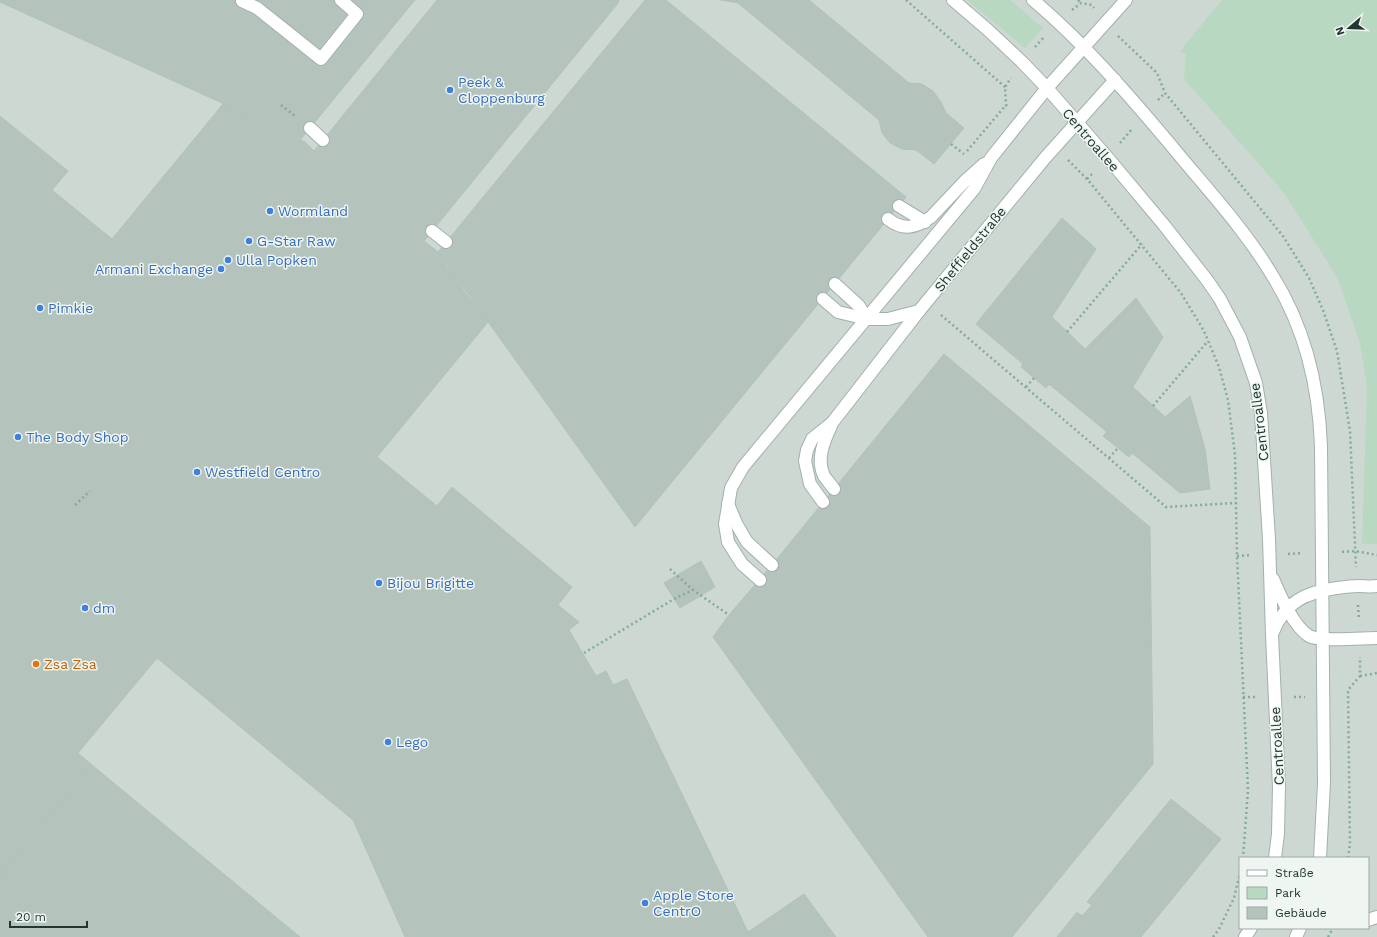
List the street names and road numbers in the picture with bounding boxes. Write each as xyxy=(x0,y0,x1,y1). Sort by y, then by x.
street label: Centroallee xyxy=(1059,105,1123,175)
street label: Sheffieldstraße xyxy=(931,203,1009,295)
street label: Centroallee xyxy=(1246,382,1272,462)
street label: Centroallee xyxy=(1267,706,1287,786)

